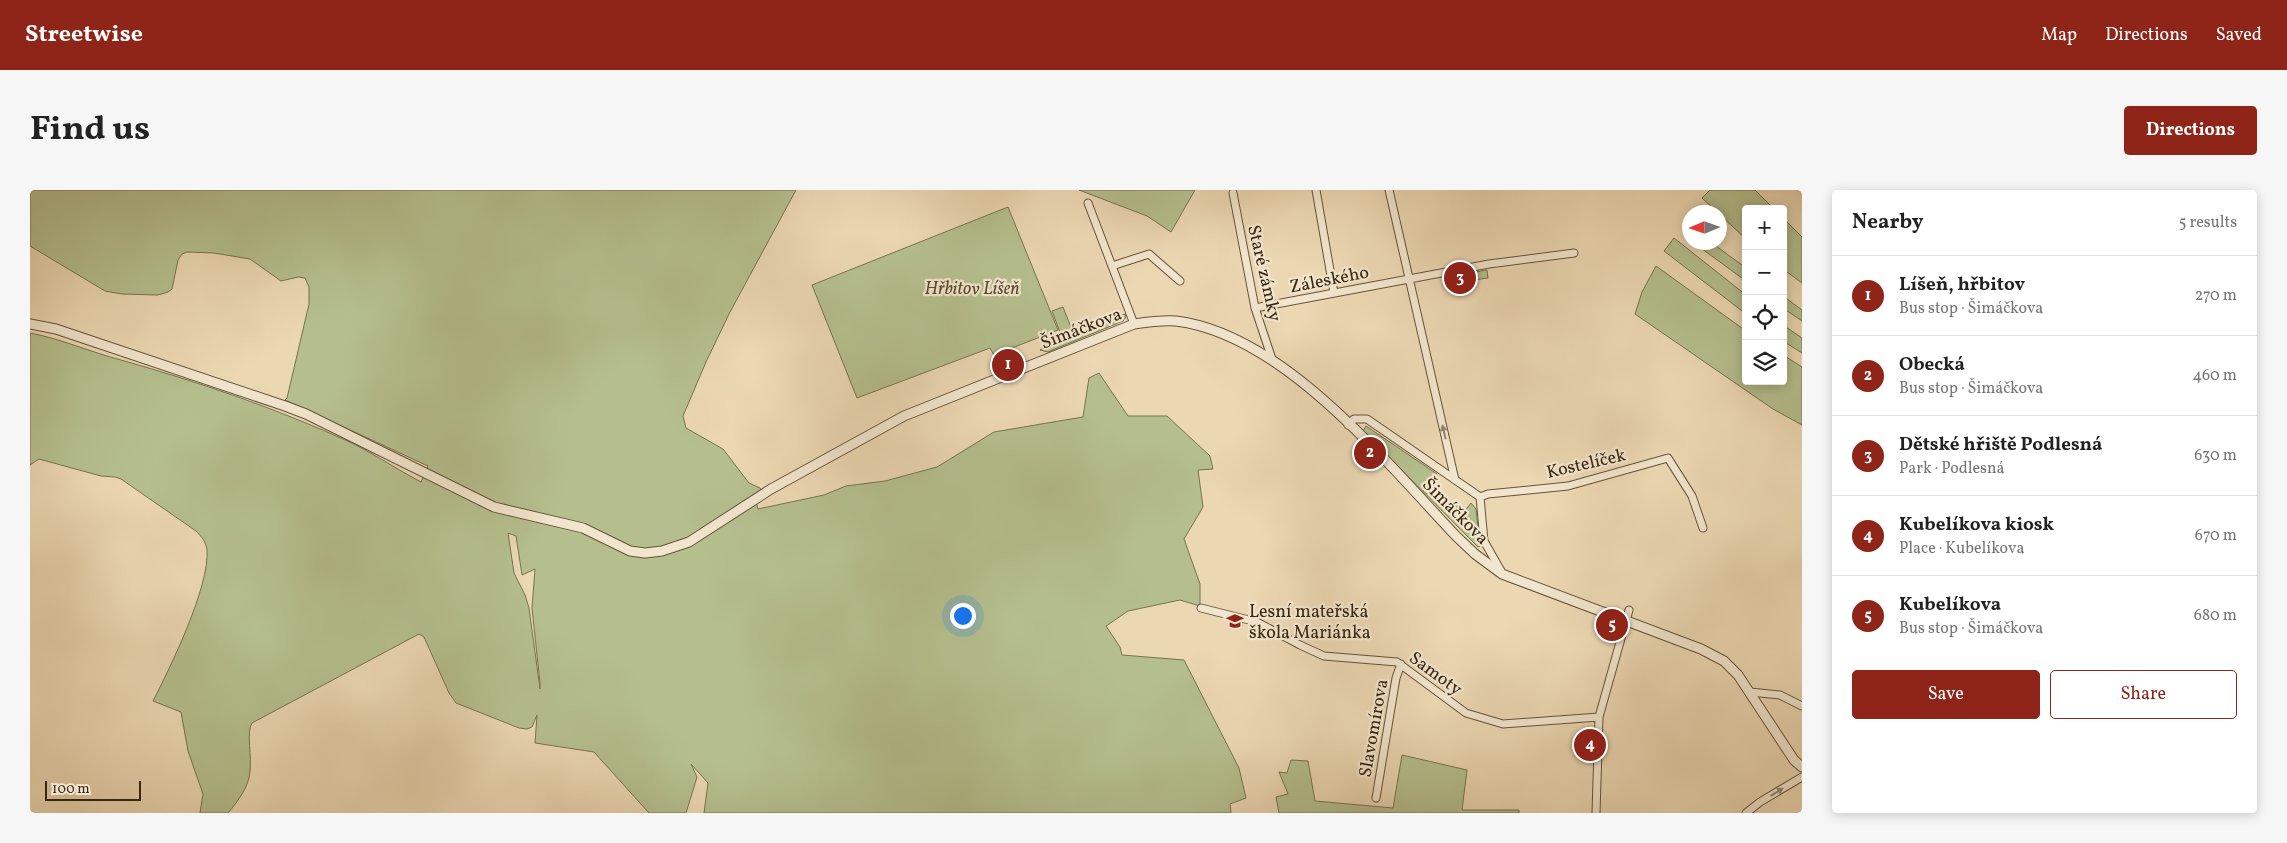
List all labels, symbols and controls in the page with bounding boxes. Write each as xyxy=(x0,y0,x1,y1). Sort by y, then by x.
text: Streetwise xyxy=(25,18,143,52)
text: Map xyxy=(2041,23,2077,48)
text: Directions xyxy=(2105,23,2188,48)
text: Saved xyxy=(2216,23,2262,48)
text: Find us xyxy=(30,106,150,154)
button: Directions xyxy=(2124,106,2257,155)
north arrow xyxy=(1682,205,1727,250)
map controls xyxy=(1742,205,1787,385)
button: + xyxy=(1742,205,1787,250)
text: Nearby xyxy=(1852,208,1923,237)
text: 5 results xyxy=(2179,212,2237,234)
street label: Staré zámky xyxy=(1240,223,1287,324)
button: − xyxy=(1742,250,1787,295)
pin: 3 xyxy=(1444,259,1476,297)
street label: Záleského xyxy=(1287,261,1371,300)
text: Líšeň, hřbitov xyxy=(1899,272,2025,298)
park label: Hřbitov Líšeň xyxy=(924,277,1020,302)
text: 1 xyxy=(1865,285,1871,307)
text: 270 m xyxy=(2195,285,2237,307)
button: locate xyxy=(1742,295,1787,340)
text: Bus stop · Šimáčkova xyxy=(1899,298,2043,320)
street label: Šimáčkova xyxy=(1037,302,1126,356)
button: layers xyxy=(1742,340,1787,385)
pin: 1 xyxy=(992,346,1024,384)
text: Obecká xyxy=(1899,352,1965,378)
text: 2 xyxy=(1864,365,1872,387)
text: 460 m xyxy=(2193,365,2237,387)
text: Bus stop · Šimáčkova xyxy=(1899,378,2043,400)
one-way arrow xyxy=(1440,424,1448,440)
text: Dětské hřiště Podlesná xyxy=(1899,432,2102,458)
pin: 2 xyxy=(1354,434,1386,472)
street label: Kostelíček xyxy=(1544,443,1629,486)
text: 3 xyxy=(1864,445,1872,467)
text: 630 m xyxy=(2194,445,2237,467)
text: Park · Podlesná xyxy=(1899,458,2004,480)
street label: Šimáčkova xyxy=(1416,473,1494,551)
text: Kubelíkova kiosk xyxy=(1899,512,2054,538)
text: 4 xyxy=(1863,525,1873,547)
text: 670 m xyxy=(2195,525,2237,547)
text: Place · Kubelíkova xyxy=(1899,538,2024,560)
text: Kubelíkova xyxy=(1899,592,2001,618)
place label: Lesní mateřská škola Mariánka xyxy=(1249,600,1371,646)
your location xyxy=(950,603,976,629)
text: 5 xyxy=(1864,605,1872,627)
text: 680 m xyxy=(2194,605,2237,627)
pin: 5 xyxy=(1596,606,1628,644)
school or university icon: Lesní mateřská škola Mariánka xyxy=(1225,611,1245,631)
text: Bus stop · Šimáčkova xyxy=(1899,618,2043,640)
street label: Samoty xyxy=(1403,646,1467,702)
button: Save xyxy=(1852,670,2040,719)
button: Share xyxy=(2050,670,2237,719)
street label: Slavomírova xyxy=(1354,677,1395,779)
pin: 4 xyxy=(1574,726,1606,764)
scale bar xyxy=(45,778,141,801)
text: 100 m xyxy=(52,780,90,799)
one-way arrow xyxy=(1770,788,1783,797)

